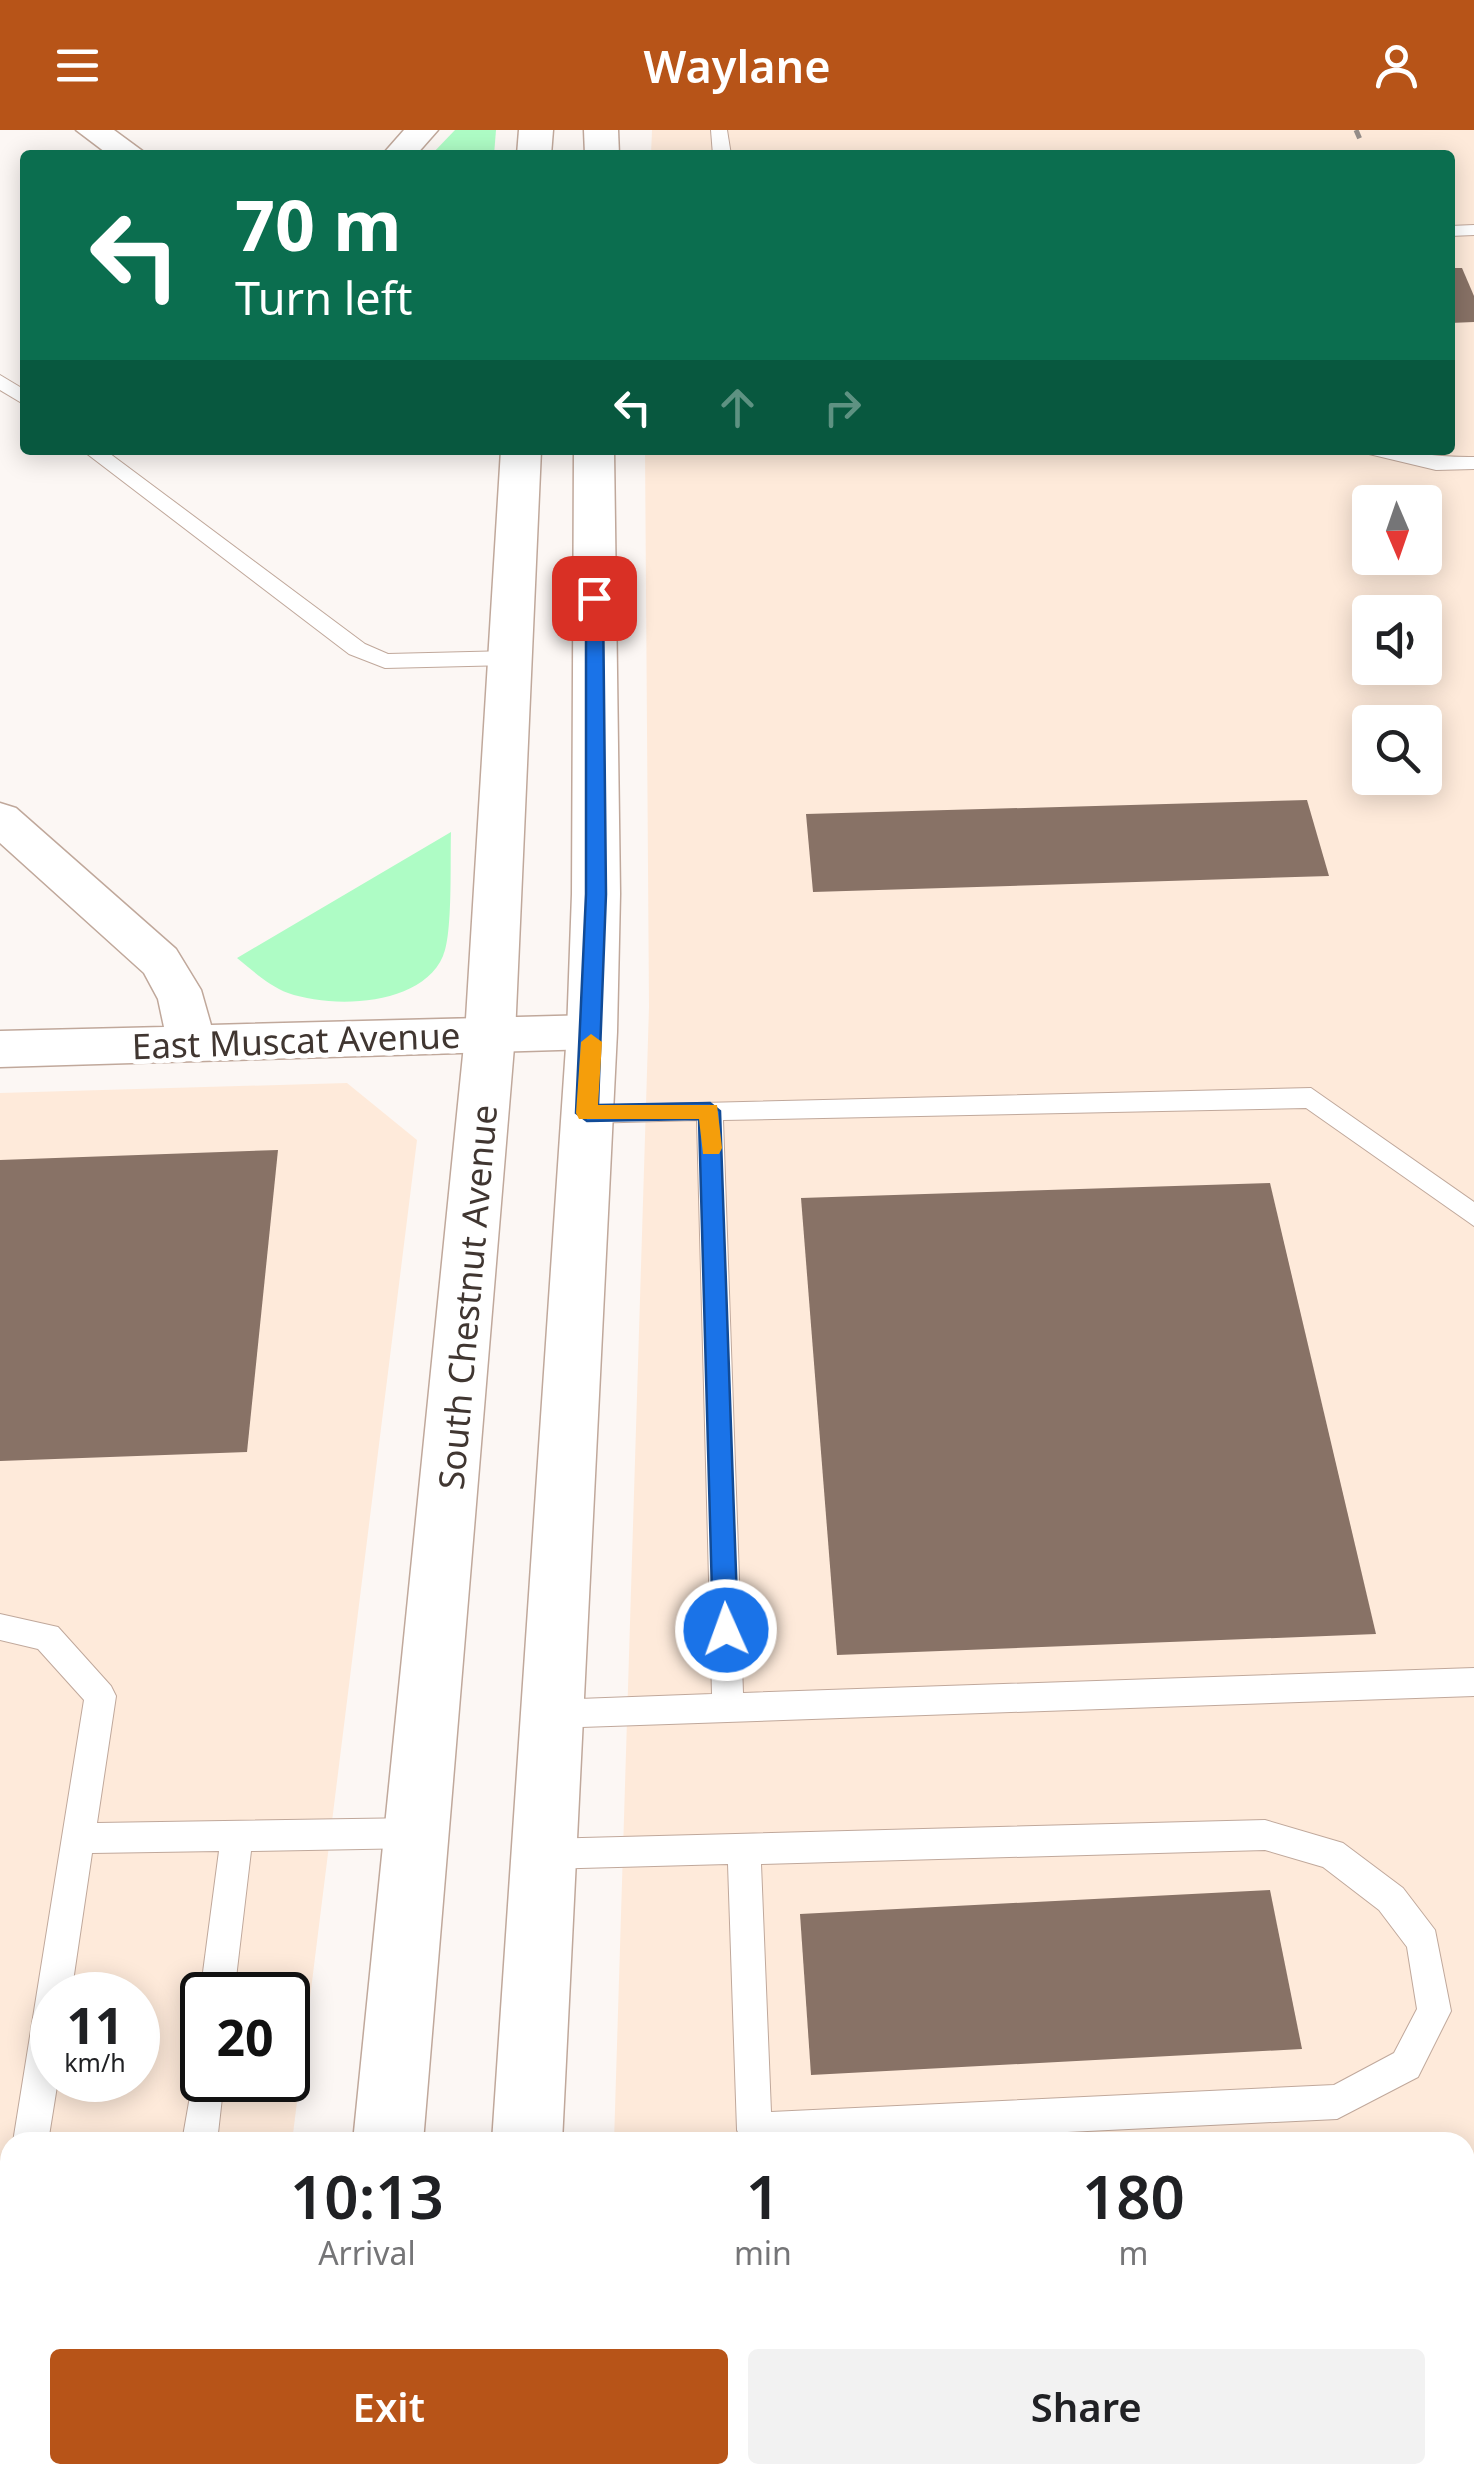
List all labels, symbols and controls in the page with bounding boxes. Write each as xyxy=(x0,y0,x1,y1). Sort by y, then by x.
text: Waylane xyxy=(643,35,831,96)
icon: menu xyxy=(50,38,105,93)
icon: person xyxy=(1369,38,1424,93)
text: 70 m xyxy=(235,176,402,272)
icon: left xyxy=(70,190,200,320)
text: Turn left xyxy=(235,267,412,328)
icon: left xyxy=(605,380,660,435)
icon: ahead xyxy=(710,380,765,435)
icon: right xyxy=(815,380,870,435)
north arrow xyxy=(1352,485,1442,575)
map controls xyxy=(1352,485,1442,795)
pin xyxy=(552,556,637,641)
icon: arrive xyxy=(567,571,622,626)
button: sound xyxy=(1352,595,1442,685)
button: search xyxy=(1352,705,1442,795)
street label: East Muscat Avenue xyxy=(131,1011,461,1069)
street label: South Chestnut Avenue xyxy=(427,1103,507,1491)
position arrow xyxy=(674,1578,778,1682)
speed limit sign: 20 xyxy=(180,1972,310,2102)
text: 11 xyxy=(66,1991,124,2059)
text: km/h xyxy=(64,2045,126,2079)
text: 10:13 xyxy=(290,2155,444,2237)
text: 1 xyxy=(746,2155,780,2237)
text: 180 xyxy=(1082,2155,1185,2237)
text: Arrival xyxy=(318,2231,416,2274)
text: min xyxy=(734,2231,792,2274)
text: m xyxy=(1118,2231,1148,2274)
button: Exit xyxy=(50,2349,728,2464)
button: Share xyxy=(748,2349,1425,2464)

